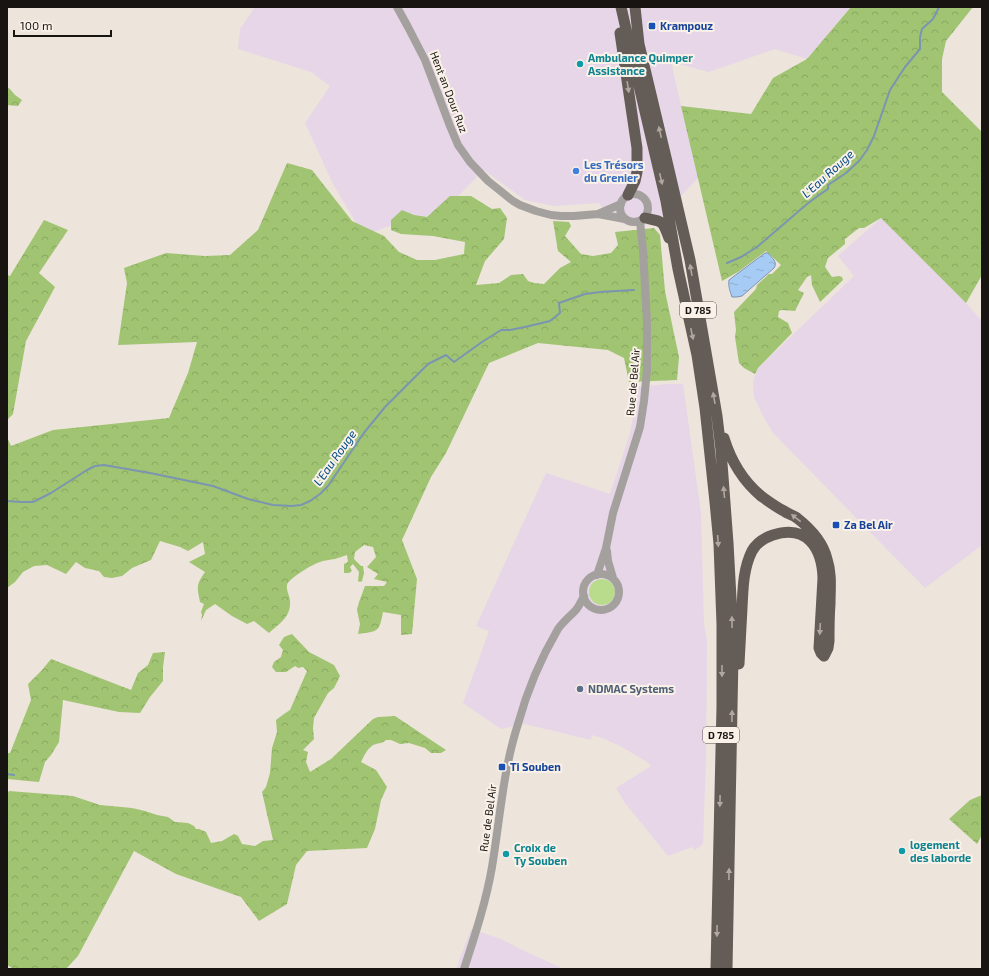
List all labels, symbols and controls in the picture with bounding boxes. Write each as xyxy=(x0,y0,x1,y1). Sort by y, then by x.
scale bar xyxy=(14,12,111,38)
text: 100 m xyxy=(20,18,52,32)
place label: Krampouz xyxy=(660,19,713,32)
marker: Krampouz xyxy=(647,21,657,31)
street label: Hent an Dour Ruz xyxy=(428,49,471,135)
place label: Ambulance Quimper Assistance xyxy=(588,51,693,77)
marker: Ambulance Quimper Assistance xyxy=(575,59,585,69)
one-way arrow xyxy=(625,81,631,93)
one-way arrow xyxy=(657,126,663,139)
water label: L'Eau Rouge xyxy=(799,146,856,200)
place label: Les Trésors du Grenier xyxy=(584,158,644,184)
marker: Les Trésors du Grenier xyxy=(571,166,581,176)
one-way arrow xyxy=(658,173,664,185)
one-way arrow xyxy=(688,264,694,276)
road number: D 785 xyxy=(680,302,716,318)
one-way arrow xyxy=(690,328,696,341)
street label: Rue de Bel Air xyxy=(623,347,642,416)
one-way arrow xyxy=(710,392,716,404)
water label: L'Eau Rouge xyxy=(310,426,359,488)
one-way arrow xyxy=(721,486,728,498)
one-way arrow xyxy=(791,515,801,523)
place label: Za Bel Air xyxy=(844,518,893,531)
marker: Za Bel Air xyxy=(831,520,841,530)
one-way arrow xyxy=(715,535,722,547)
one-way arrow xyxy=(729,615,735,628)
one-way arrow xyxy=(817,623,823,636)
one-way arrow xyxy=(719,665,725,678)
place label: NDMAC Systems xyxy=(588,682,674,696)
marker: NDMAC Systems xyxy=(575,684,585,694)
one-way arrow xyxy=(728,710,735,722)
road number: D 785 xyxy=(703,727,739,743)
place label: Ti Souben xyxy=(510,760,561,773)
marker: Ti Souben xyxy=(497,762,507,772)
street label: Rue de Bel Air xyxy=(476,783,499,852)
one-way arrow xyxy=(717,795,723,808)
place label: logement des laborde xyxy=(910,838,971,864)
place label: Croix de Ty Souben xyxy=(514,841,567,868)
marker: logement des laborde xyxy=(897,846,907,856)
marker: Croix de Ty Souben xyxy=(501,849,511,859)
one-way arrow xyxy=(725,868,732,880)
one-way arrow xyxy=(714,925,720,938)

